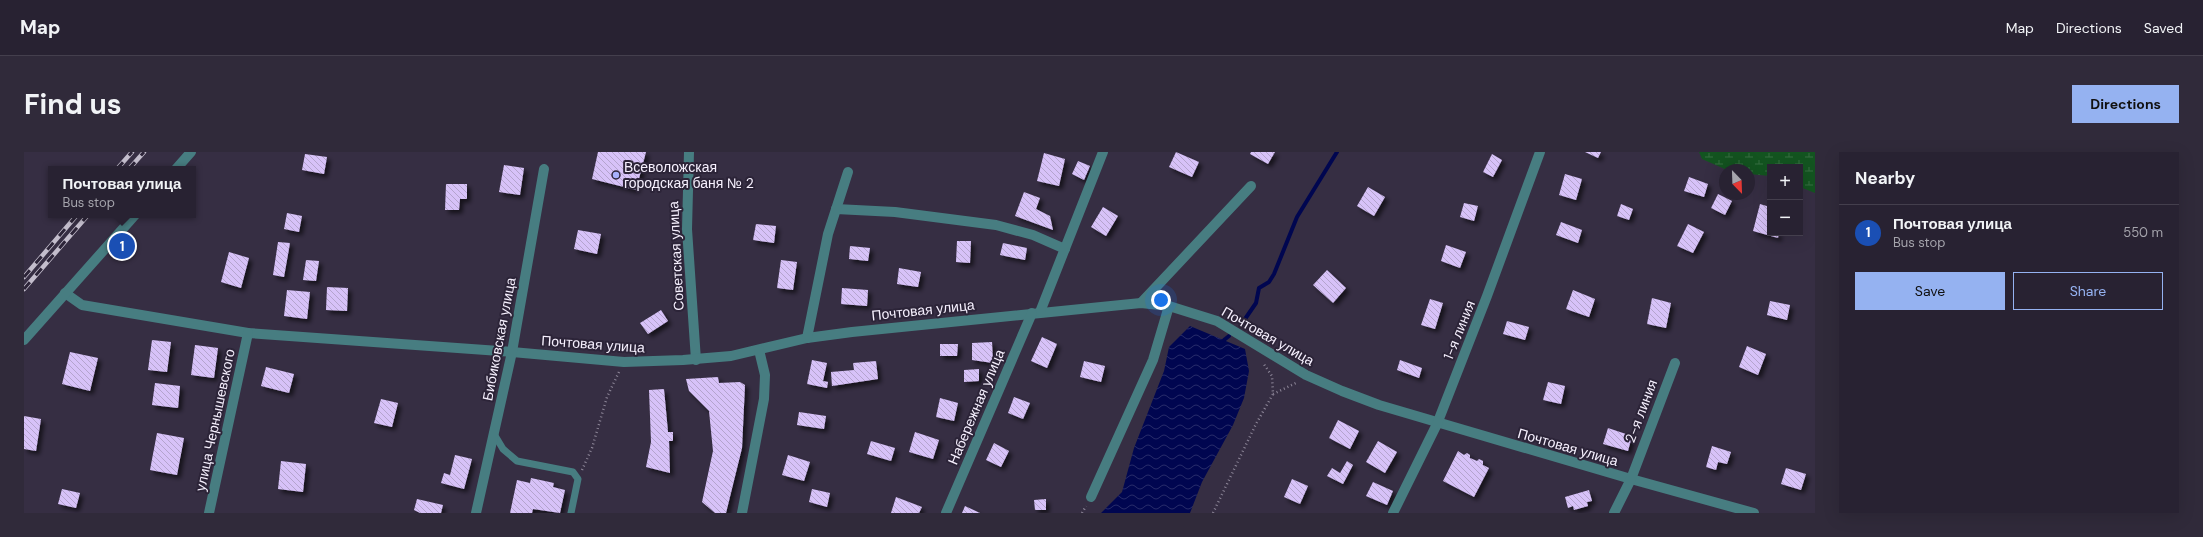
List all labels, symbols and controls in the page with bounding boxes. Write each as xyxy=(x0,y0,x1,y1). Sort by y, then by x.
text: Map xyxy=(20,15,60,40)
text: Map xyxy=(2006,19,2034,37)
text: Directions xyxy=(2056,19,2122,37)
text: Saved xyxy=(2144,19,2183,37)
button: Directions xyxy=(2072,85,2179,123)
text: Find us xyxy=(24,86,122,123)
place label: Всеволожская городская баня № 2 xyxy=(624,158,754,192)
north arrow xyxy=(1719,164,1755,200)
map controls xyxy=(1767,164,1803,236)
button: + xyxy=(1767,164,1803,200)
popup xyxy=(48,166,196,218)
text: Nearby xyxy=(1855,167,1915,189)
marker: Всеволожская городская баня № 2 xyxy=(611,170,621,180)
text: Почтовая улица xyxy=(63,174,181,194)
text: Bus stop xyxy=(63,194,115,211)
button: − xyxy=(1767,200,1803,236)
street label: Советская улица xyxy=(664,201,688,311)
text: Почтовая улица xyxy=(1893,214,2012,234)
text: 1 xyxy=(1866,224,1870,241)
text: 550 m xyxy=(2123,224,2163,241)
pin: 1 xyxy=(109,231,135,261)
text: Bus stop xyxy=(1893,234,1945,251)
button: Save xyxy=(1855,272,2005,310)
button: Share xyxy=(2013,272,2163,310)
street label: Бибиковская улица xyxy=(478,276,520,402)
your location xyxy=(1151,290,1171,310)
street label: Почтовая улица xyxy=(870,296,976,324)
street label: 1-я линия xyxy=(1439,298,1479,362)
street label: Почтовая улица xyxy=(1219,302,1318,370)
street label: Почтовая улица xyxy=(541,331,646,357)
street label: Набережная улица xyxy=(944,346,1009,467)
street label: улица Чернышевского xyxy=(191,347,239,493)
street label: 2-я линия xyxy=(1621,377,1661,445)
street label: Почтовая улица xyxy=(1516,424,1621,470)

